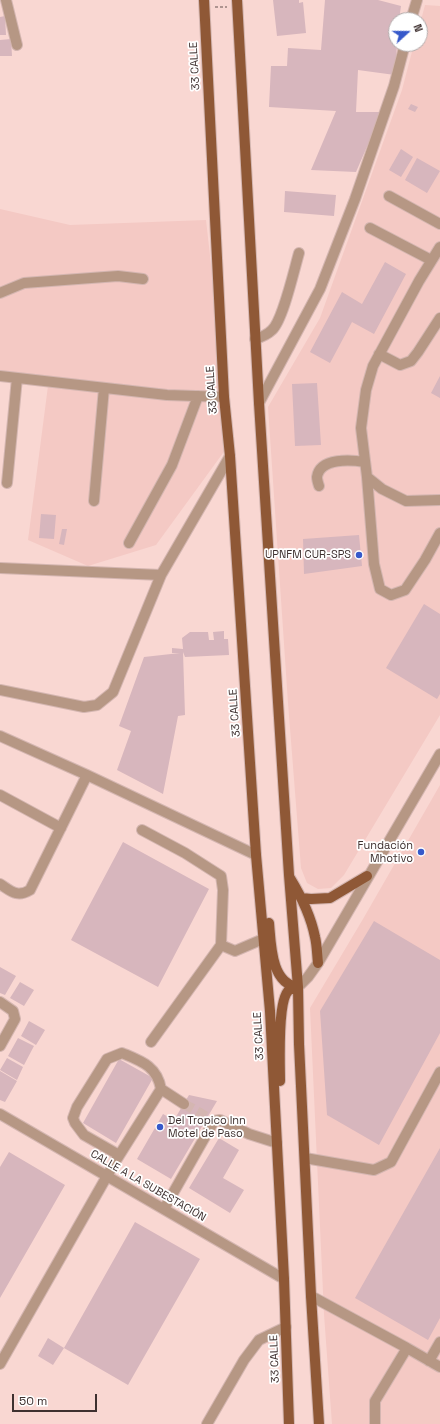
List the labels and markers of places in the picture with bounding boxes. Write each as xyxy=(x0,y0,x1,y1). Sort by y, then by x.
place label: UPNFM CUR-SPS xyxy=(265,548,351,562)
marker: UPNFM CUR-SPS xyxy=(354,550,364,560)
place label: Fundación Mhotivo xyxy=(358,839,413,865)
marker: Fundación Mhotivo xyxy=(416,847,426,857)
place label: Del Tropico Inn Motel de Paso xyxy=(168,1114,246,1140)
marker: Del Tropico Inn Motel de Paso xyxy=(155,1122,165,1132)

